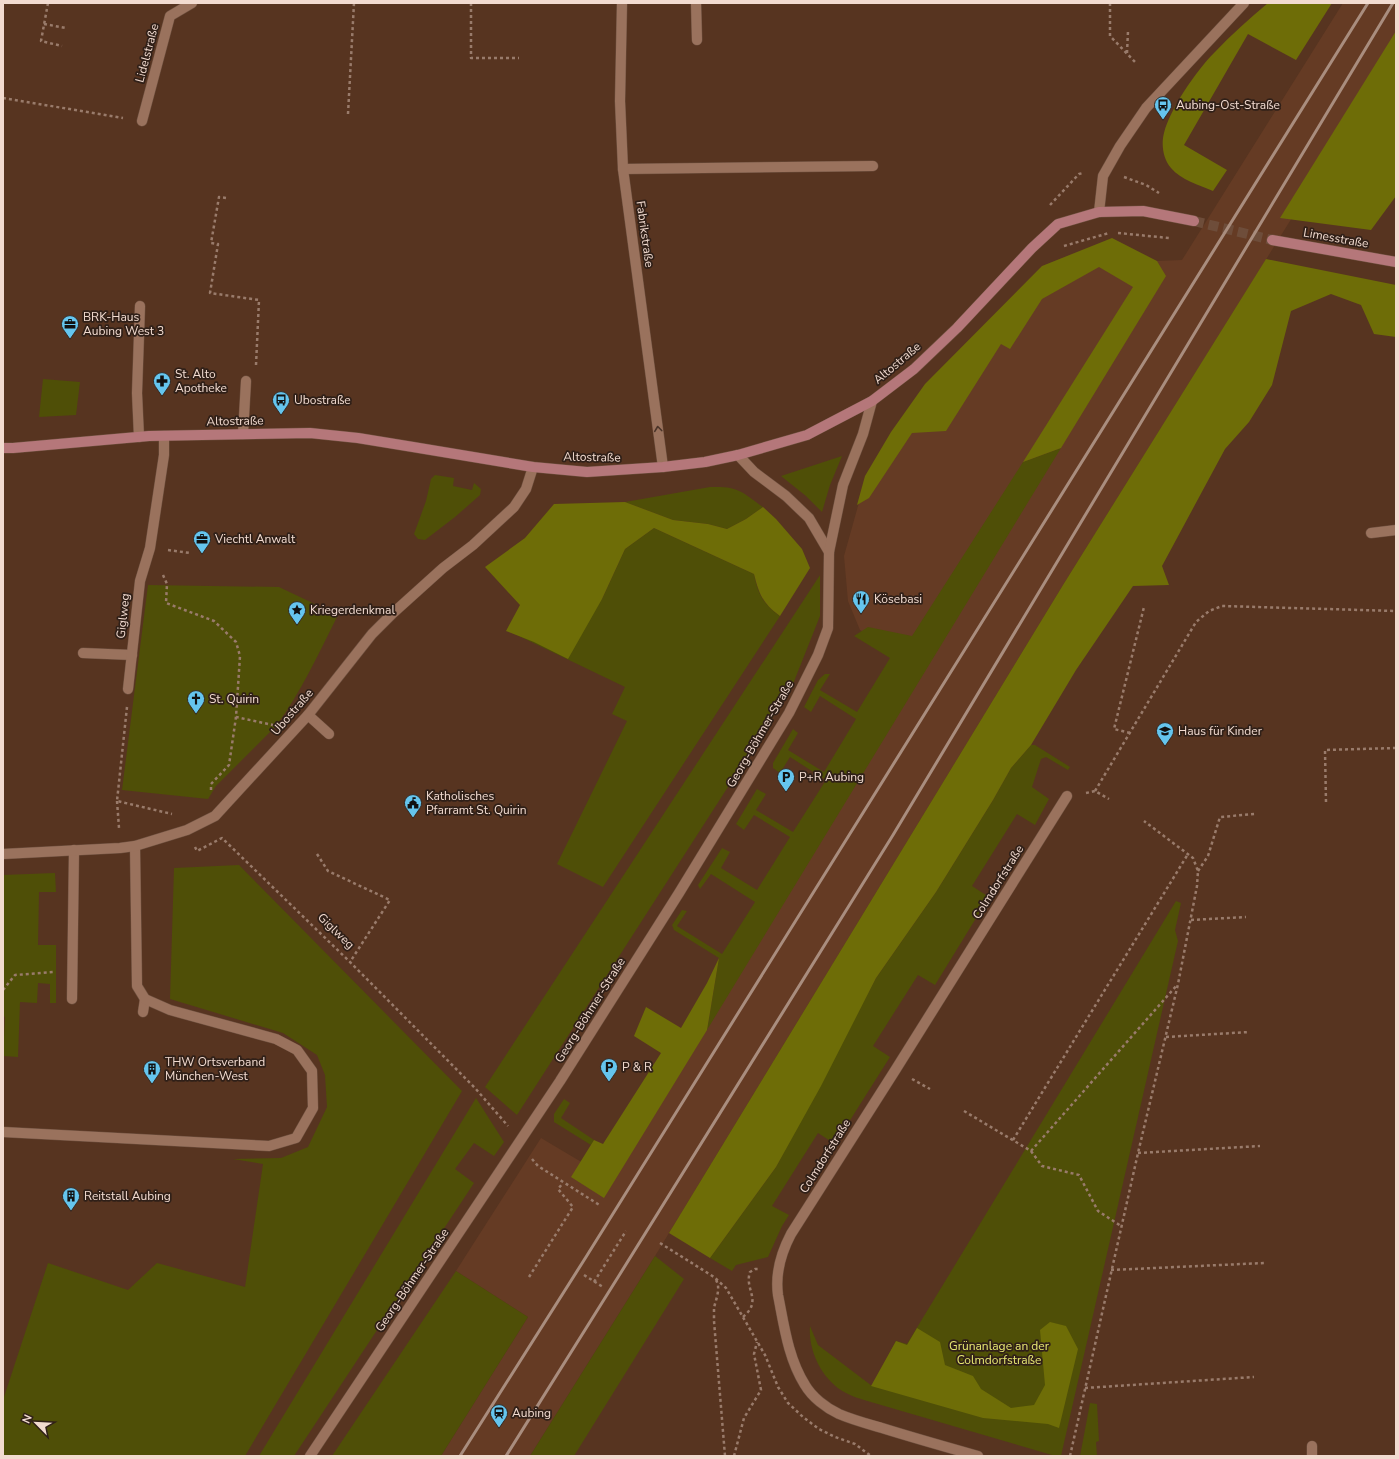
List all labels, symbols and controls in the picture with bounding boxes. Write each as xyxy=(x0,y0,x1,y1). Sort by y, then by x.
street label: Lidelstraße xyxy=(131,22,163,84)
bus stop icon: Aubing-Ost-Straße xyxy=(1153,95,1173,120)
place label: Aubing-Ost-Straße xyxy=(1176,97,1280,113)
street label: Fabrikstraße xyxy=(632,200,658,268)
street label: Limesstraße xyxy=(1302,224,1370,252)
place label: BRK-Haus Aubing West 3 xyxy=(83,309,164,339)
office icon: BRK-Haus Aubing West 3 xyxy=(60,314,80,339)
street label: Altostraße xyxy=(870,338,924,388)
place label: St. Alto Apotheke xyxy=(175,366,227,396)
pharmacy icon: St. Alto Apotheke xyxy=(152,371,172,396)
bus stop icon: Ubostraße xyxy=(271,390,291,415)
place label: Ubostraße xyxy=(294,392,351,408)
street label: Altostraße xyxy=(206,413,264,429)
one-way arrow xyxy=(654,426,663,432)
street label: Altostraße xyxy=(563,449,621,465)
office icon: Viechtl Anwalt xyxy=(192,529,212,554)
place label: Viechtl Anwalt xyxy=(214,531,296,547)
restaurant icon: Kösebasi xyxy=(851,589,871,614)
place label: Kösebasi xyxy=(874,591,922,607)
street label: Giglweg xyxy=(113,593,133,639)
place icon: Kriegerdenkmal xyxy=(287,600,307,625)
place label: Kriegerdenkmal xyxy=(310,602,395,618)
street label: Georg-Böhmer-Straße xyxy=(723,678,797,790)
street label: Ubostraße xyxy=(267,685,317,739)
church icon: St. Quirin xyxy=(186,689,206,714)
place label: St. Quirin xyxy=(209,691,259,707)
school or university icon: Haus für Kinder xyxy=(1155,721,1175,746)
place label: Haus für Kinder xyxy=(1178,723,1263,739)
parking icon: P+R Aubing xyxy=(776,767,796,792)
place label: P+R Aubing xyxy=(799,769,864,785)
place label: Katholisches Pfarramt St. Quirin xyxy=(426,788,527,818)
public building icon: Katholisches Pfarramt St. Quirin xyxy=(403,793,423,818)
street label: Colmdorfstraße xyxy=(969,842,1027,922)
street label: Giglweg xyxy=(314,909,358,953)
street label: Georg-Böhmer-Straße xyxy=(551,954,629,1066)
place label: THW Ortsverband München-West xyxy=(165,1054,265,1084)
parking icon: P & R xyxy=(599,1057,619,1082)
building icon: THW Ortsverband München-West xyxy=(142,1059,162,1084)
place label: P & R xyxy=(622,1059,652,1075)
street label: Colmdorfstraße xyxy=(796,1116,854,1196)
building icon: Reitstall Aubing xyxy=(61,1186,81,1211)
place label: Reitstall Aubing xyxy=(84,1188,171,1204)
street label: Georg-Böhmer-Straße xyxy=(371,1225,453,1335)
park label: Grünanlage an der Colmdorfstraße xyxy=(949,1338,1050,1368)
north arrow xyxy=(16,1403,56,1443)
station icon: Aubing xyxy=(489,1403,509,1428)
place label: Aubing xyxy=(512,1405,551,1421)
text: N xyxy=(19,1412,36,1426)

